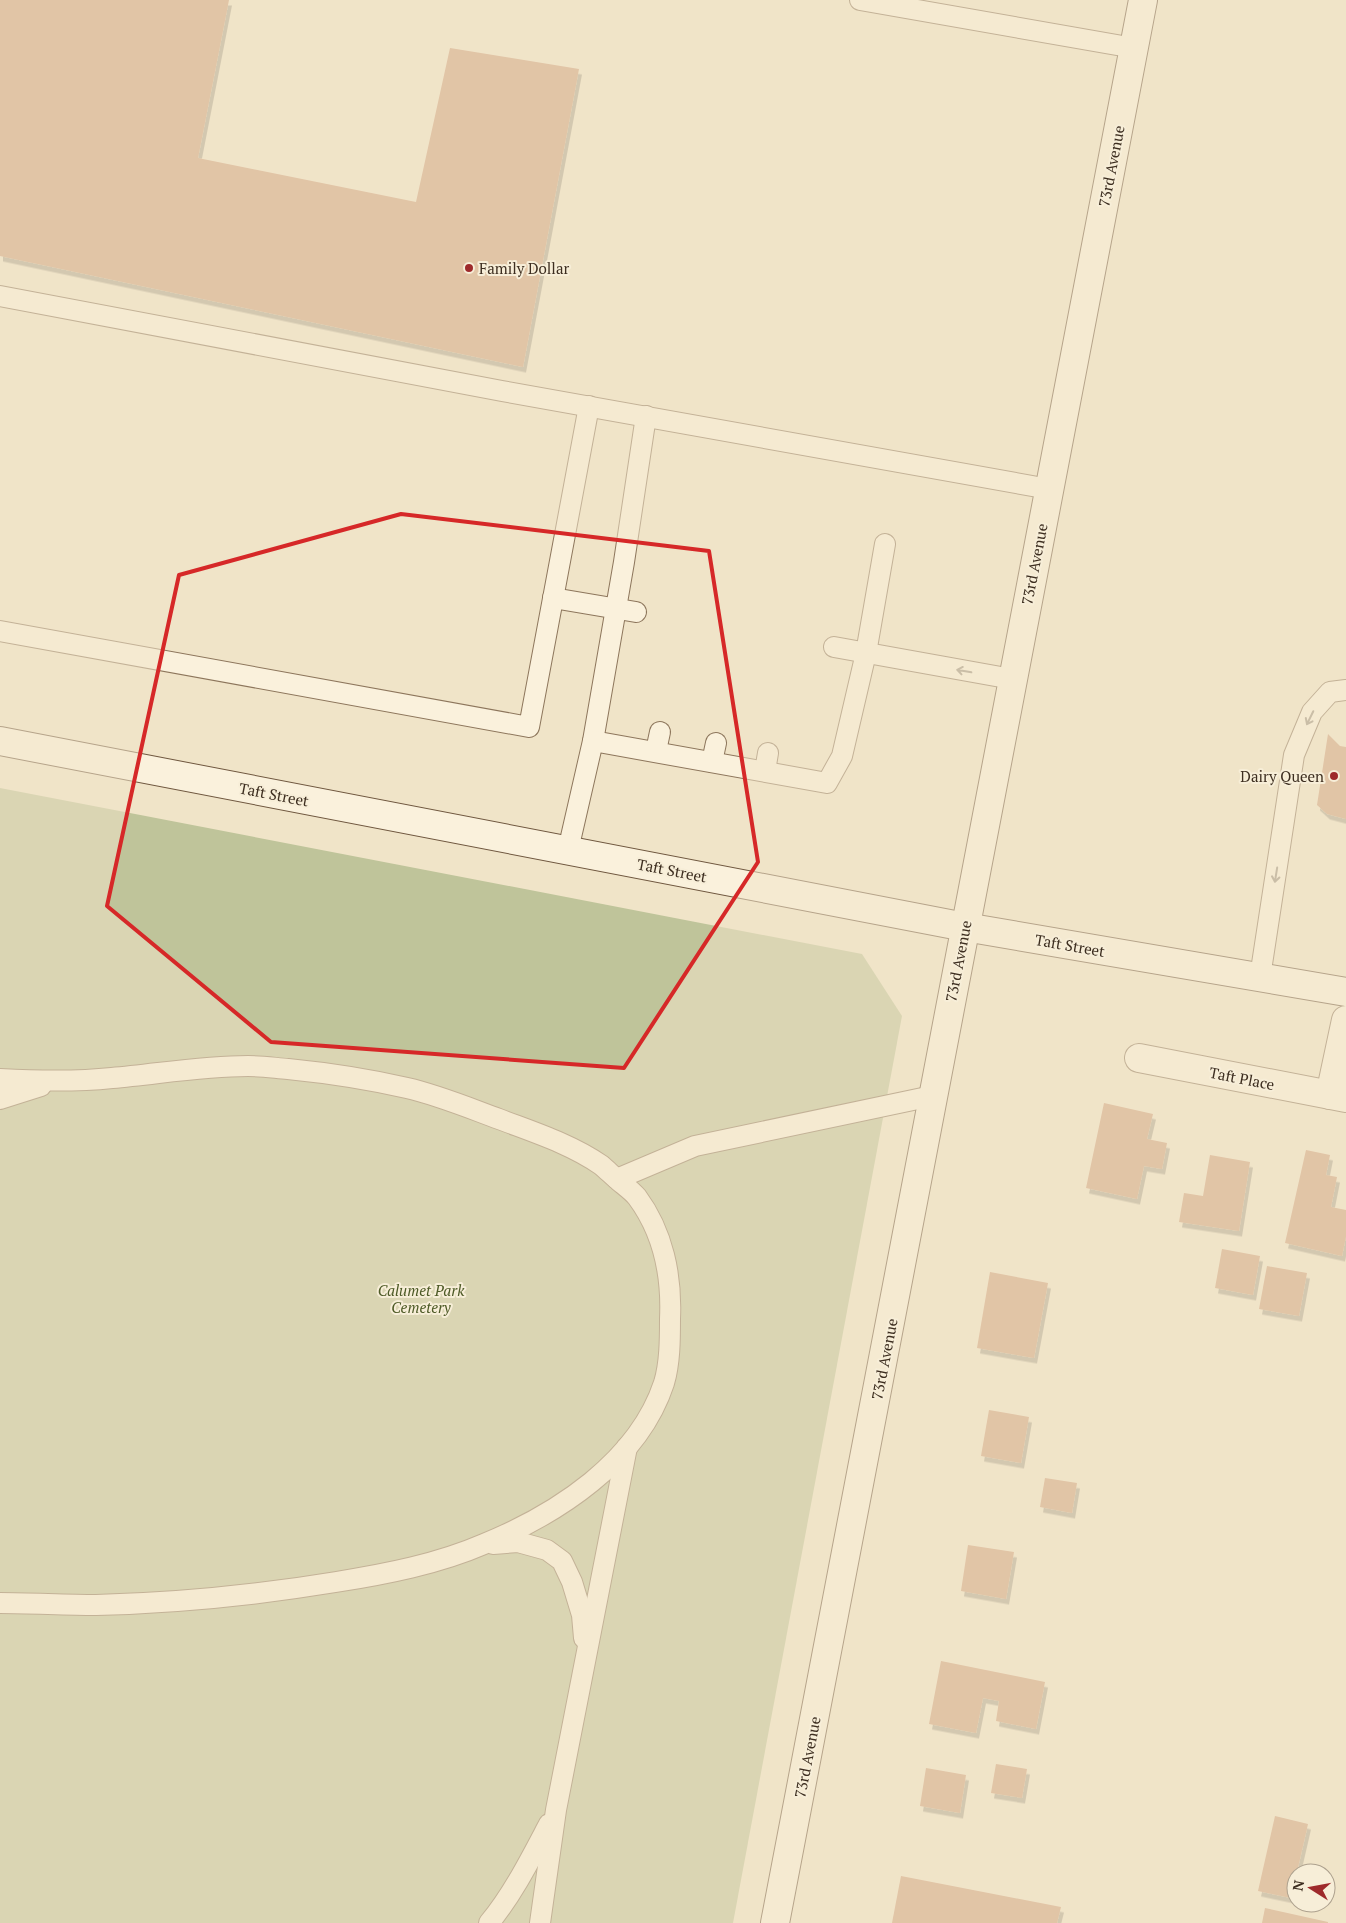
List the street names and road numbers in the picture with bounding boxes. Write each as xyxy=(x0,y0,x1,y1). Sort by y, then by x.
street label: 73rd Avenue xyxy=(1093,124,1129,208)
street label: 73rd Avenue xyxy=(1016,522,1052,606)
street label: Taft Street xyxy=(237,777,311,811)
street label: Taft Street xyxy=(635,853,709,887)
street label: 73rd Avenue xyxy=(940,919,976,1003)
street label: Taft Street xyxy=(1033,929,1107,961)
street label: Taft Place xyxy=(1208,1062,1276,1094)
street label: 73rd Avenue xyxy=(866,1317,902,1401)
street label: 73rd Avenue xyxy=(789,1715,825,1799)

